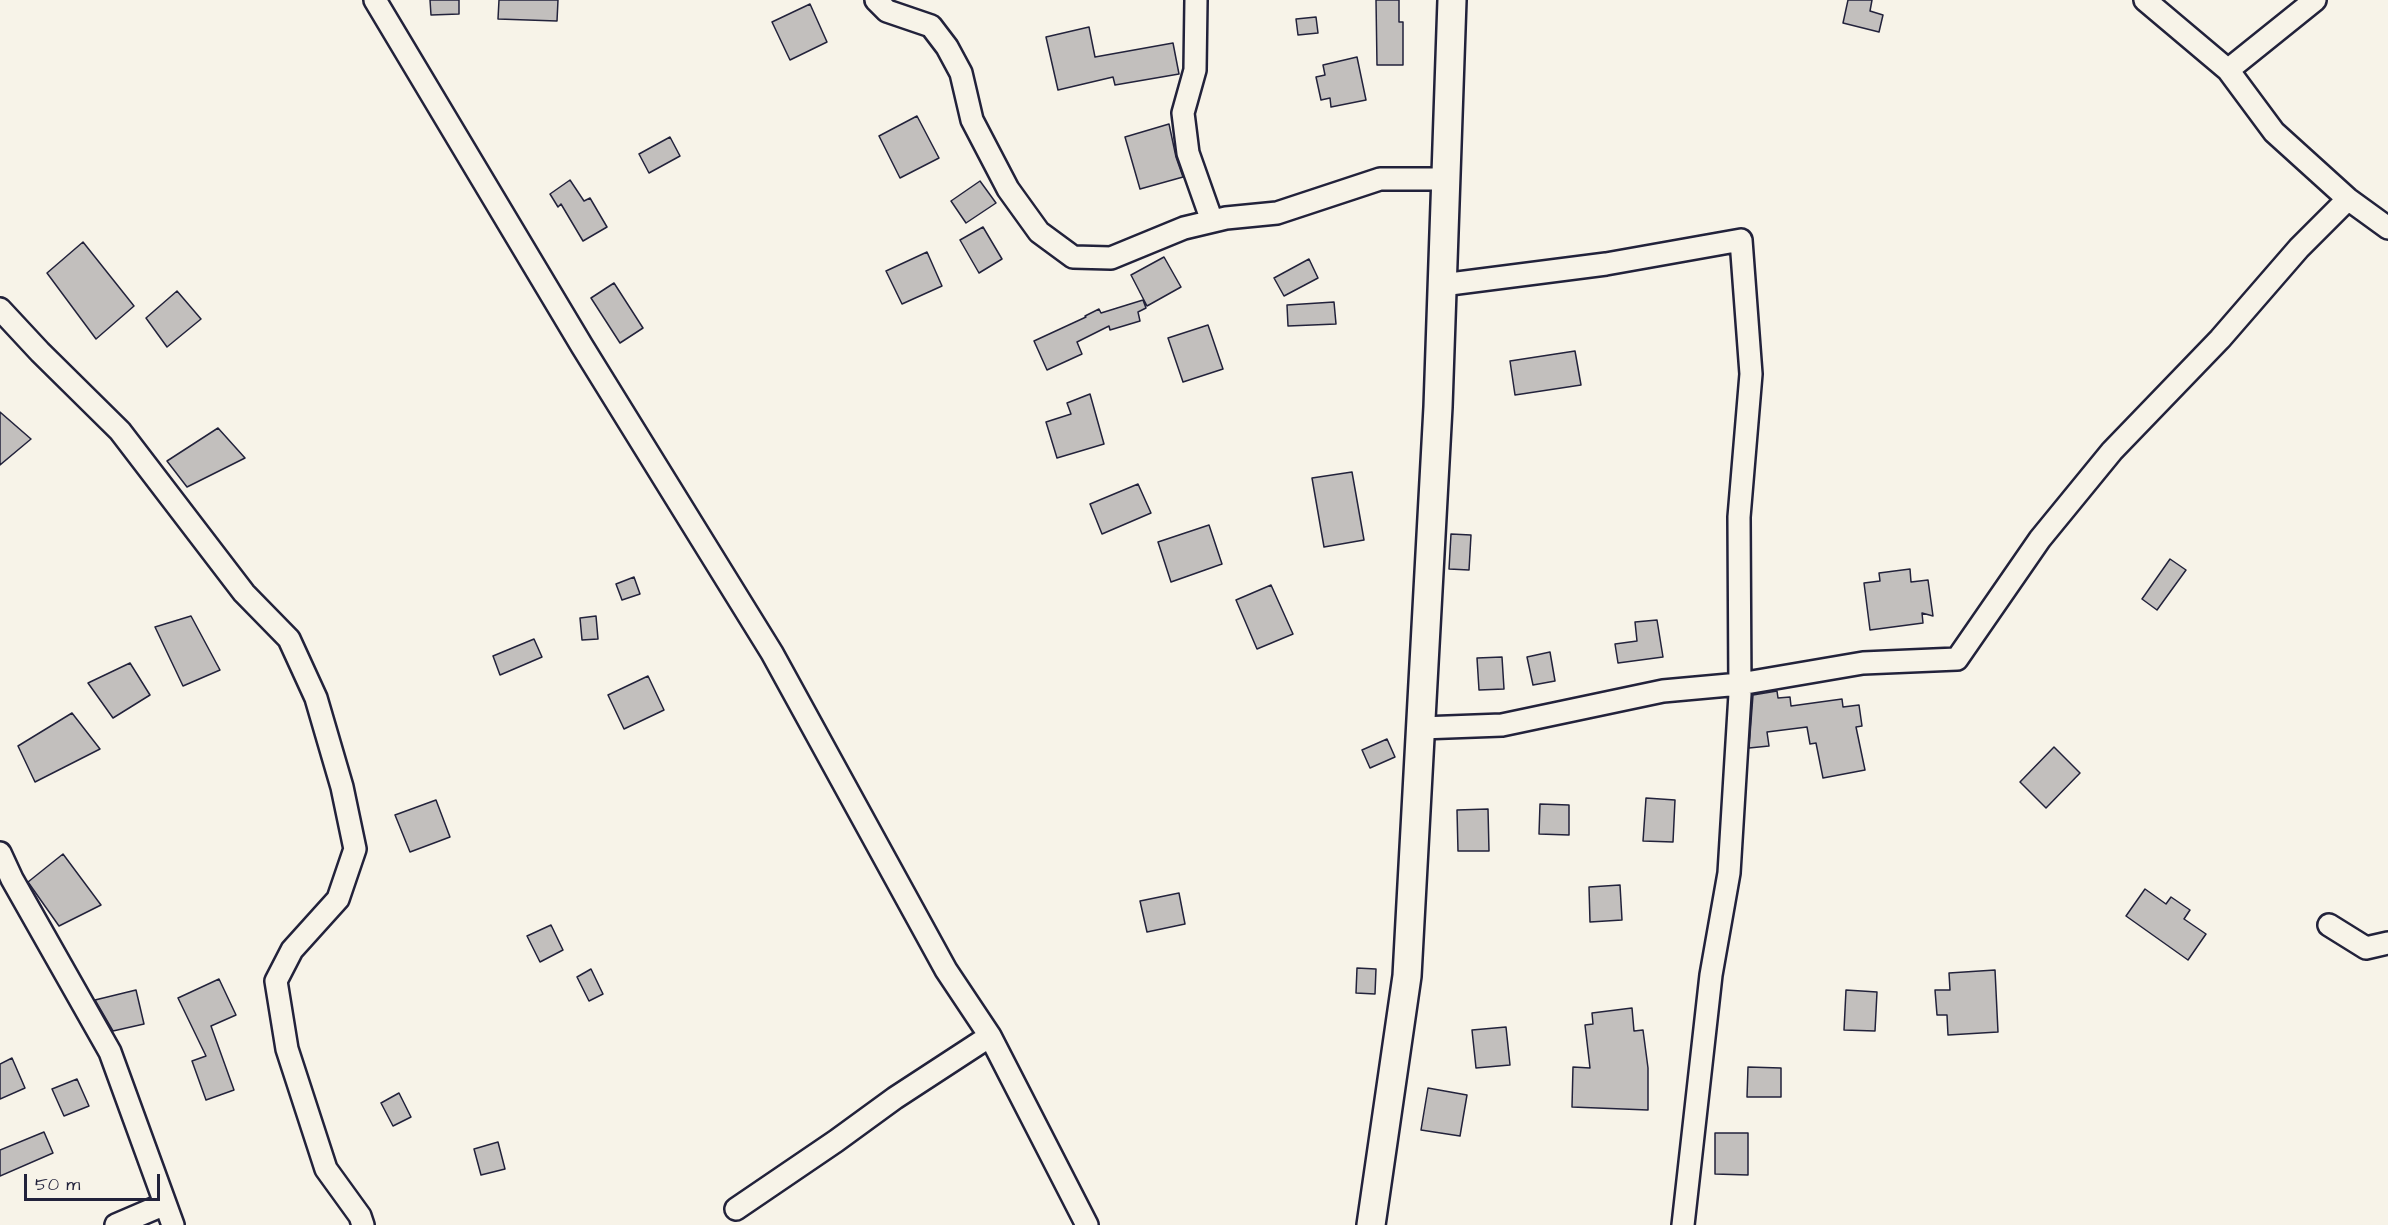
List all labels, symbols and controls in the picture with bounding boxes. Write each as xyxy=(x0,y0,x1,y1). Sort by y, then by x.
scale bar xyxy=(27,1162,164,1200)
text: 50 m xyxy=(35,1172,80,1197)

